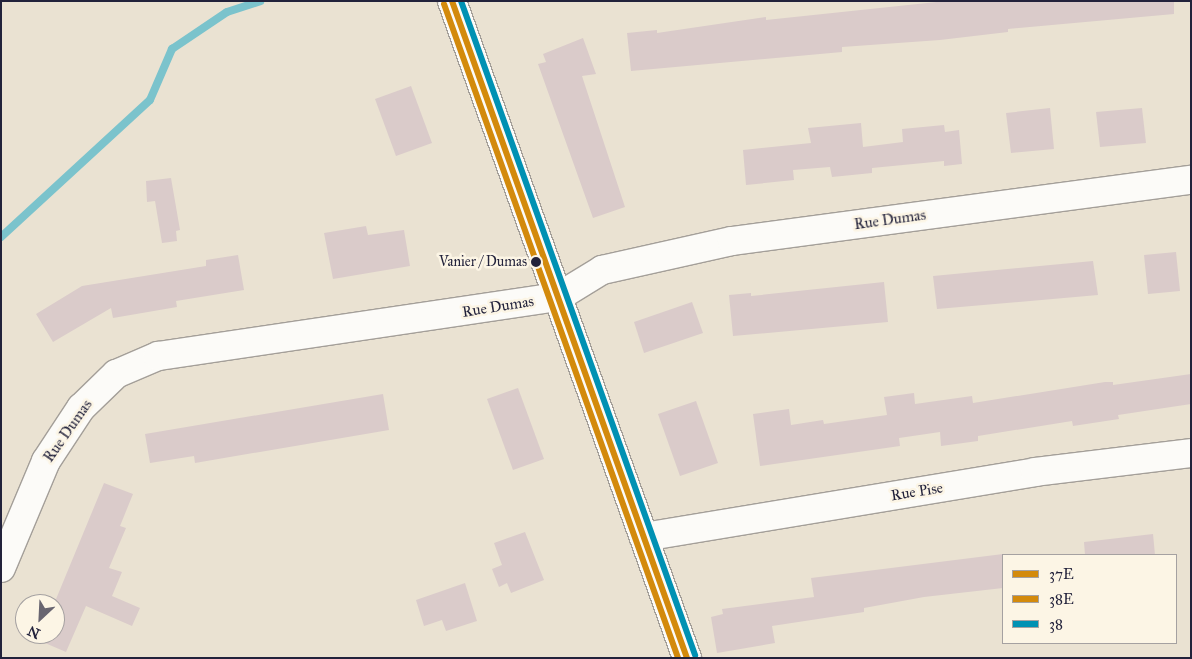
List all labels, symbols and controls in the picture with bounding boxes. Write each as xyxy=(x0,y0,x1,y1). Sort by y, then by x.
street label: Rue Dumas xyxy=(853,206,927,234)
place label: Vanier / Dumas xyxy=(439,254,527,270)
marker: Vanier / Dumas xyxy=(531,257,541,267)
street label: Rue Dumas xyxy=(461,292,535,322)
street label: Rue Dumas xyxy=(40,396,96,466)
street label: Rue Pise xyxy=(890,479,944,505)
legend xyxy=(1002,554,1177,644)
text: 37E xyxy=(1049,565,1074,583)
text: 38E xyxy=(1049,590,1074,608)
north arrow xyxy=(15,594,65,644)
text: 38 xyxy=(1049,615,1063,633)
text: N xyxy=(25,622,43,642)

